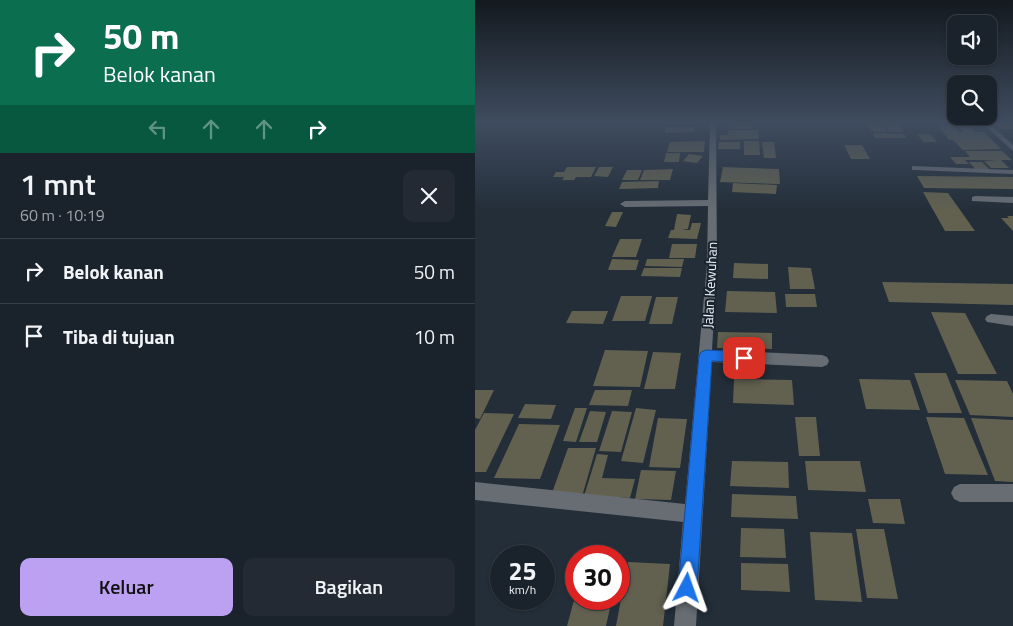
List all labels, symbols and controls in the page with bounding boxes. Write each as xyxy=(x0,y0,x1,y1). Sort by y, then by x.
text: 50 m xyxy=(103,9,179,63)
map controls xyxy=(947,15,997,125)
button: sound xyxy=(947,15,997,65)
icon: right xyxy=(20,20,85,85)
text: Belok kanan xyxy=(103,57,216,91)
button: search xyxy=(947,75,997,125)
icon: left xyxy=(144,115,172,143)
icon: ahead xyxy=(197,115,225,143)
icon: ahead xyxy=(250,115,278,143)
icon: right xyxy=(303,115,331,143)
text: 1 mnt xyxy=(20,161,96,207)
button: close xyxy=(403,170,455,222)
text: 60 m · 10:19 xyxy=(20,203,105,227)
street label: Jalan Kewuhan xyxy=(697,241,722,329)
icon: right xyxy=(20,257,48,285)
text: Belok kanan xyxy=(63,257,164,286)
text: 50 m xyxy=(414,257,455,286)
icon: arrive xyxy=(20,322,48,350)
text: Tiba di tujuan xyxy=(63,322,175,351)
text: 10 m xyxy=(414,322,455,351)
pin xyxy=(723,337,765,379)
icon: arrive xyxy=(730,344,758,372)
speed limit sign: 30 xyxy=(565,545,630,610)
text: 25 xyxy=(508,552,537,590)
button: Keluar xyxy=(20,558,233,616)
button: Bagikan xyxy=(243,558,455,616)
position arrow xyxy=(660,561,712,613)
text: km/h xyxy=(509,580,536,599)

